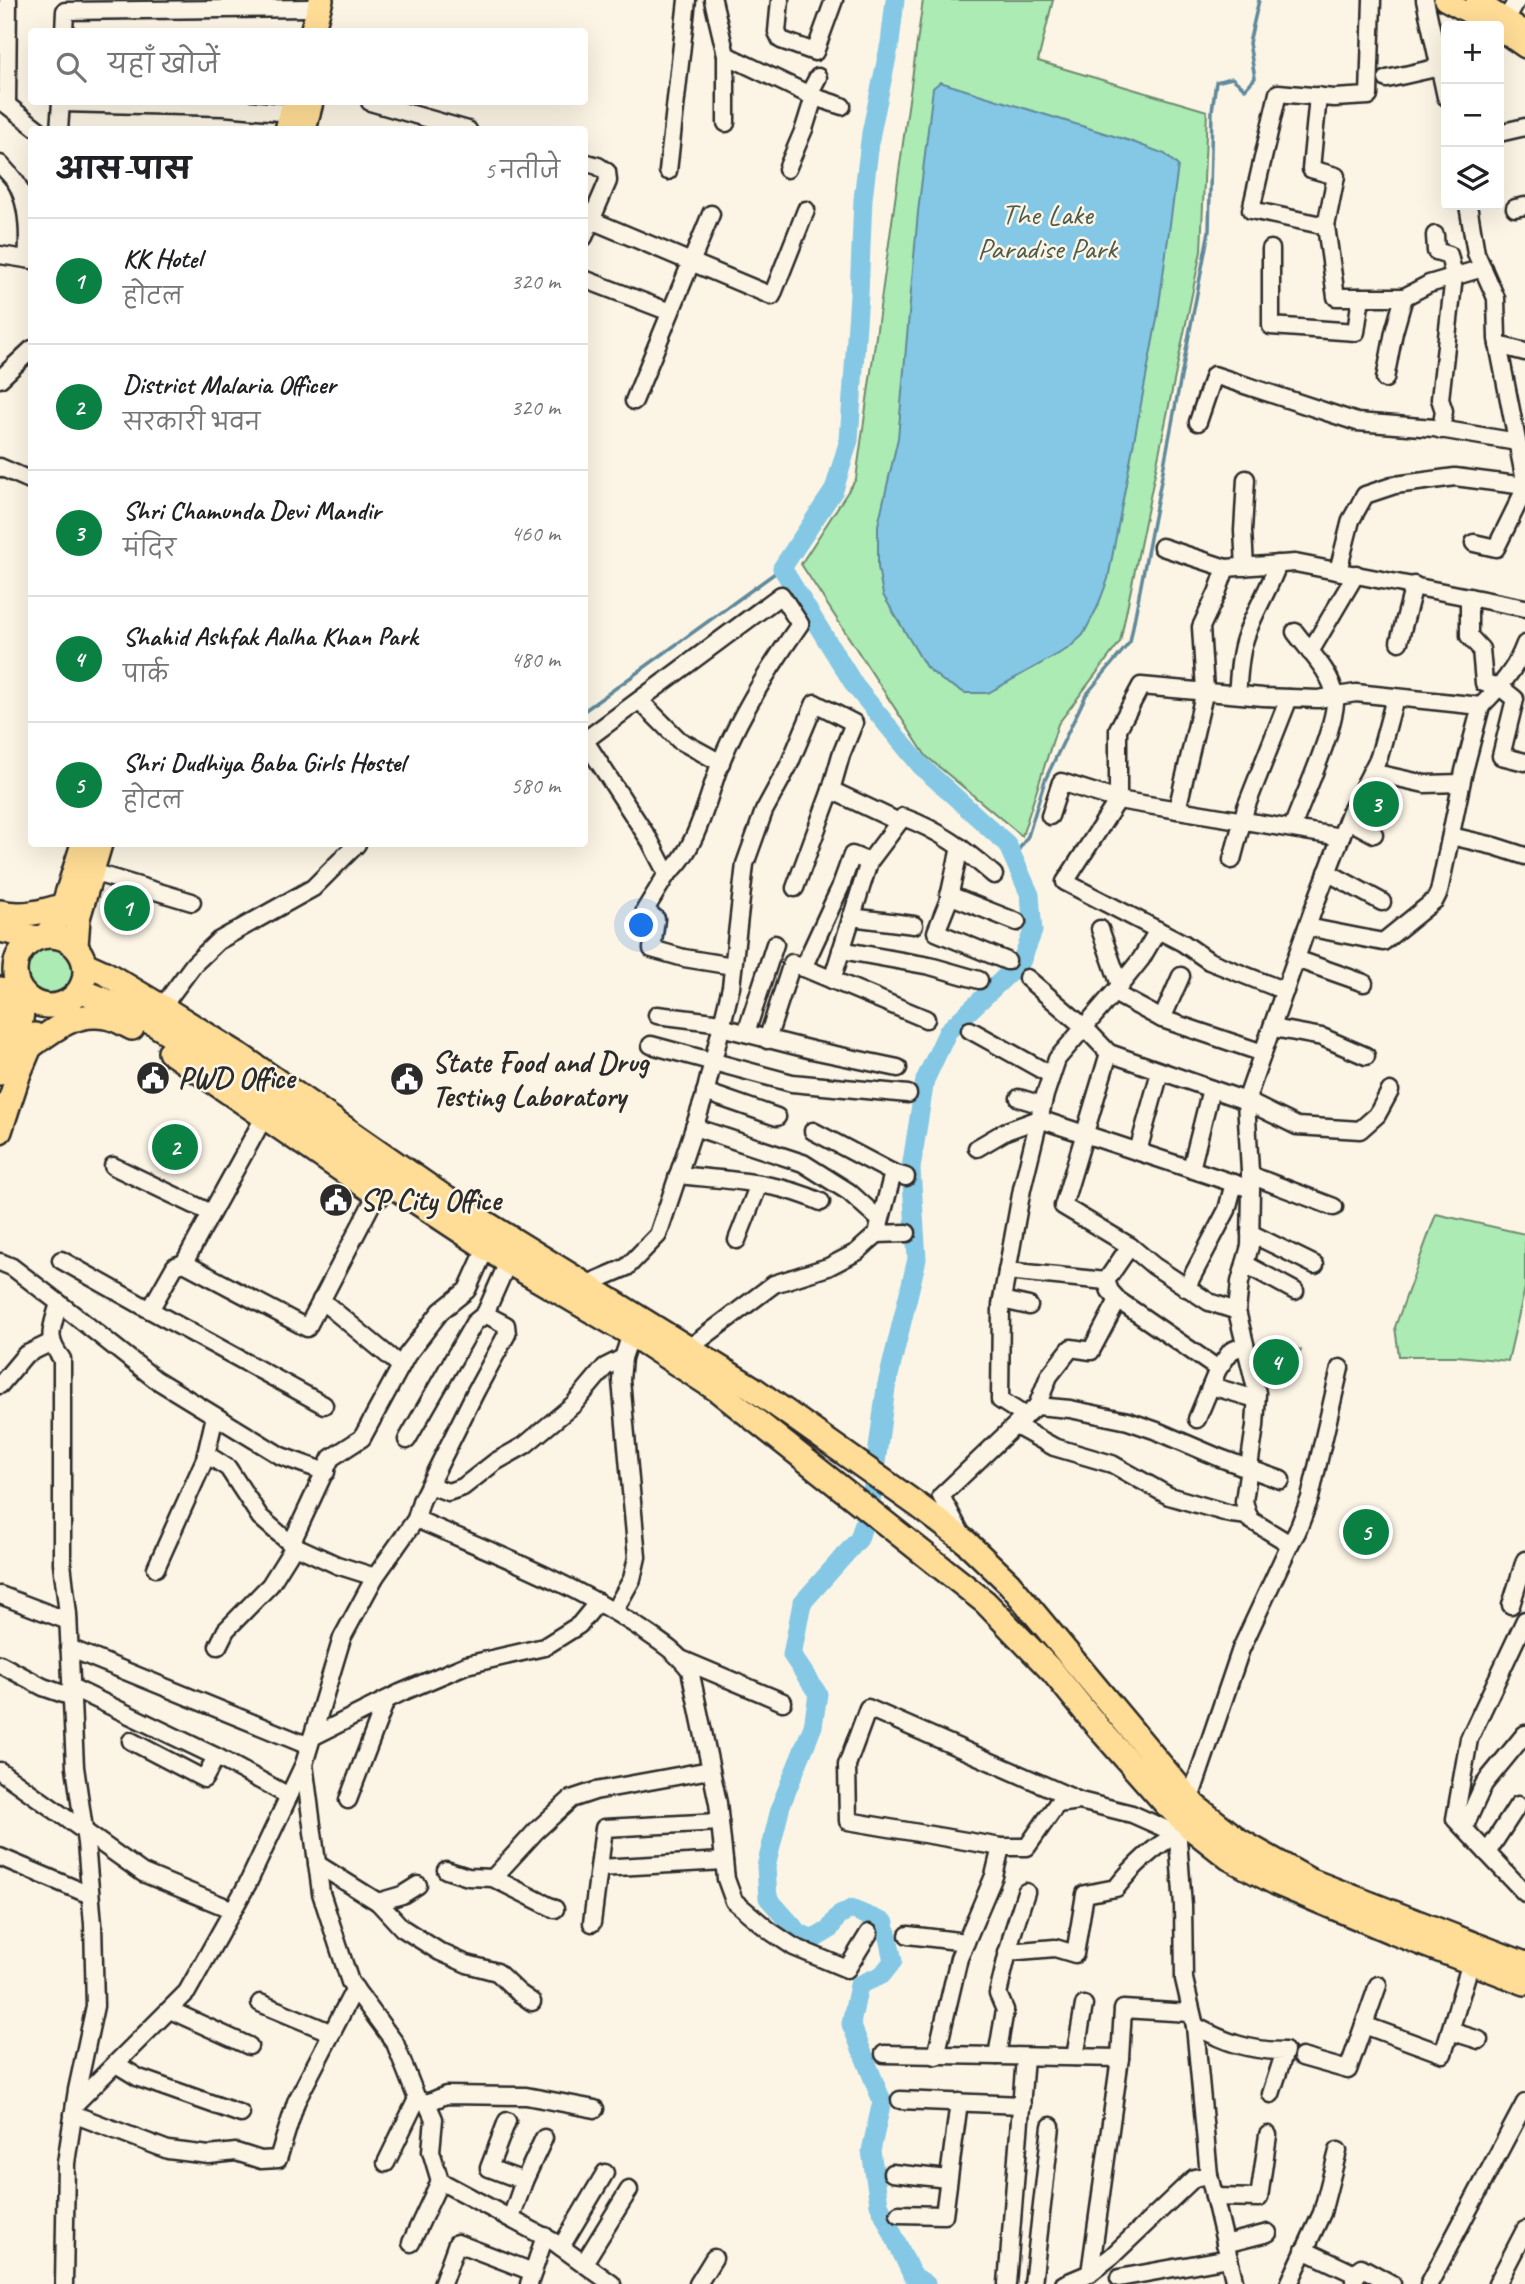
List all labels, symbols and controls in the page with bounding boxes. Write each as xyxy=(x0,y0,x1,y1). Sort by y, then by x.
map controls xyxy=(1441,21,1504,210)
button: + xyxy=(1441,21,1504,84)
search box xyxy=(28,28,588,105)
icon: search xyxy=(52,48,90,86)
text: यहाँ खोजें xyxy=(108,48,219,81)
button: − xyxy=(1441,84,1504,147)
button: layers xyxy=(1441,147,1504,210)
text: आस-पास xyxy=(56,150,191,188)
text: 5 नतीजे xyxy=(484,156,560,185)
park label: The Lake Paradise Park xyxy=(977,195,1119,267)
text: KK Hotel xyxy=(123,242,202,275)
text: 1 xyxy=(74,267,84,296)
text: 320 m xyxy=(511,267,560,296)
text: होटल xyxy=(123,282,183,311)
text: District Malaria Officer xyxy=(123,368,336,401)
text: 2 xyxy=(74,393,84,422)
text: 320 m xyxy=(511,393,560,422)
text: सरकारी भवन xyxy=(123,408,260,437)
text: Shri Chamunda Devi Mandir xyxy=(123,494,381,527)
text: 3 xyxy=(74,519,84,548)
text: 460 m xyxy=(511,519,560,548)
text: मंदिर xyxy=(123,534,176,563)
text: Shahid Ashfak Aalha Khan Park xyxy=(123,620,418,653)
text: 4 xyxy=(74,645,84,674)
text: 480 m xyxy=(511,645,560,674)
text: पार्क xyxy=(123,660,168,689)
text: Shri Dudhiya Baba Girls Hostel xyxy=(123,746,405,779)
text: 5 xyxy=(74,771,84,800)
text: 580 m xyxy=(511,771,560,800)
pin: 3 xyxy=(1353,778,1399,830)
text: होटल xyxy=(123,786,183,815)
pin: 1 xyxy=(104,882,150,934)
your location xyxy=(624,908,658,942)
place label: State Food and Drug Testing Laboratory xyxy=(432,1043,650,1115)
public building icon: PWD Office xyxy=(134,1059,172,1097)
place label: PWD Office xyxy=(178,1059,297,1097)
public building icon: State Food and Drug Testing Laboratory xyxy=(388,1060,426,1098)
pin: 2 xyxy=(152,1121,198,1173)
public building icon: SP City Office xyxy=(317,1181,355,1219)
place label: SP City Office xyxy=(360,1181,504,1220)
pin: 4 xyxy=(1253,1336,1299,1388)
pin: 5 xyxy=(1343,1506,1389,1558)

